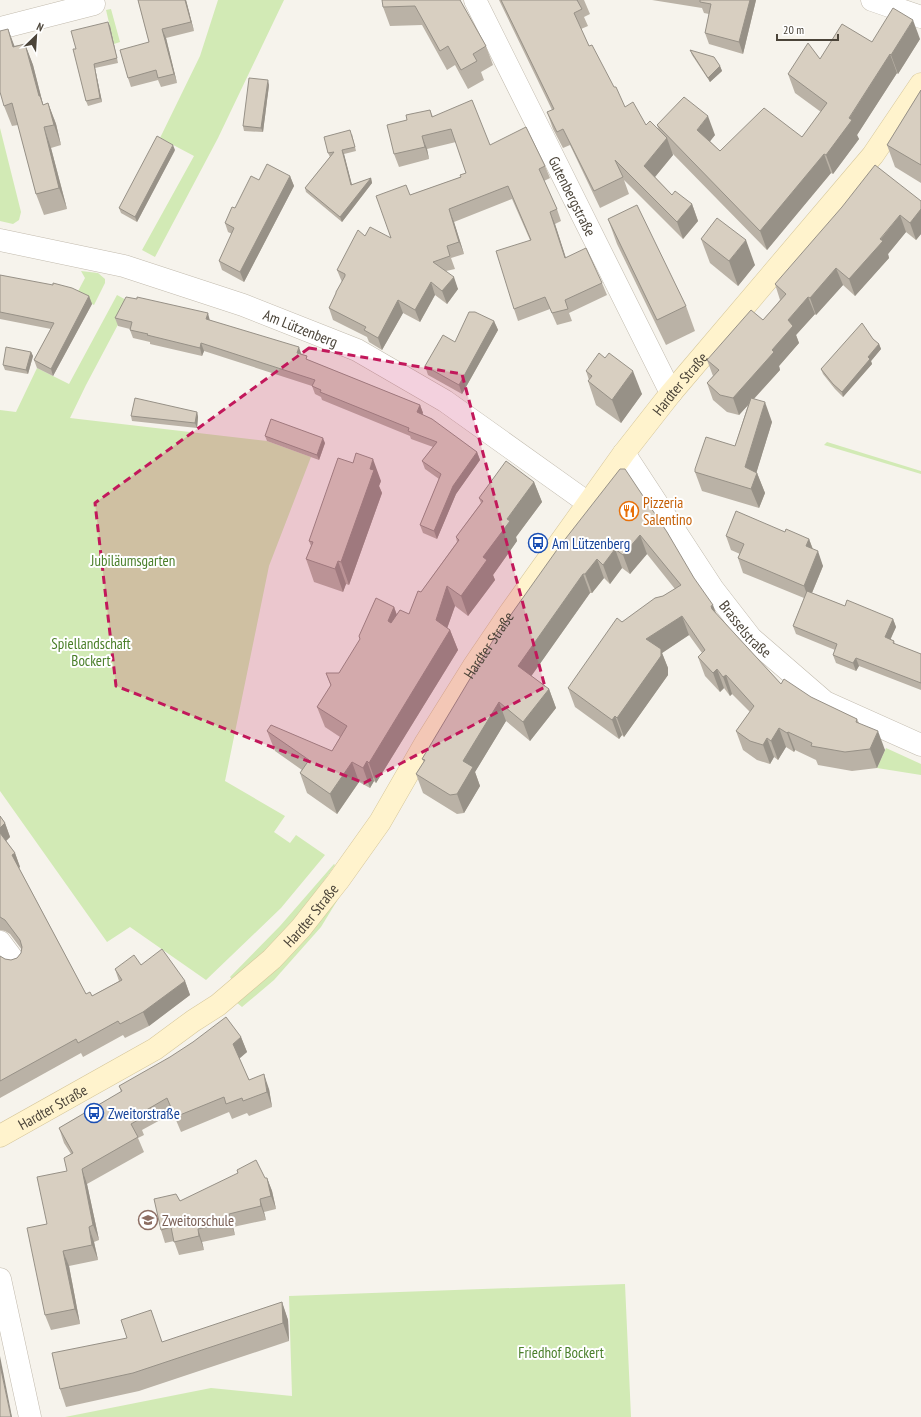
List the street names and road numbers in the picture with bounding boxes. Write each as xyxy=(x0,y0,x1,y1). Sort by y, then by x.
street label: Gutenbergstraße xyxy=(545,153,601,239)
street label: Am Lützenberg xyxy=(261,305,341,351)
street label: Hardter Straße xyxy=(648,348,711,419)
street label: Brasselstraße xyxy=(716,596,776,661)
street label: Hardter Straße xyxy=(459,608,517,682)
street label: Hardter Straße xyxy=(279,880,342,951)
street label: Hardter Straße xyxy=(14,1080,90,1134)

